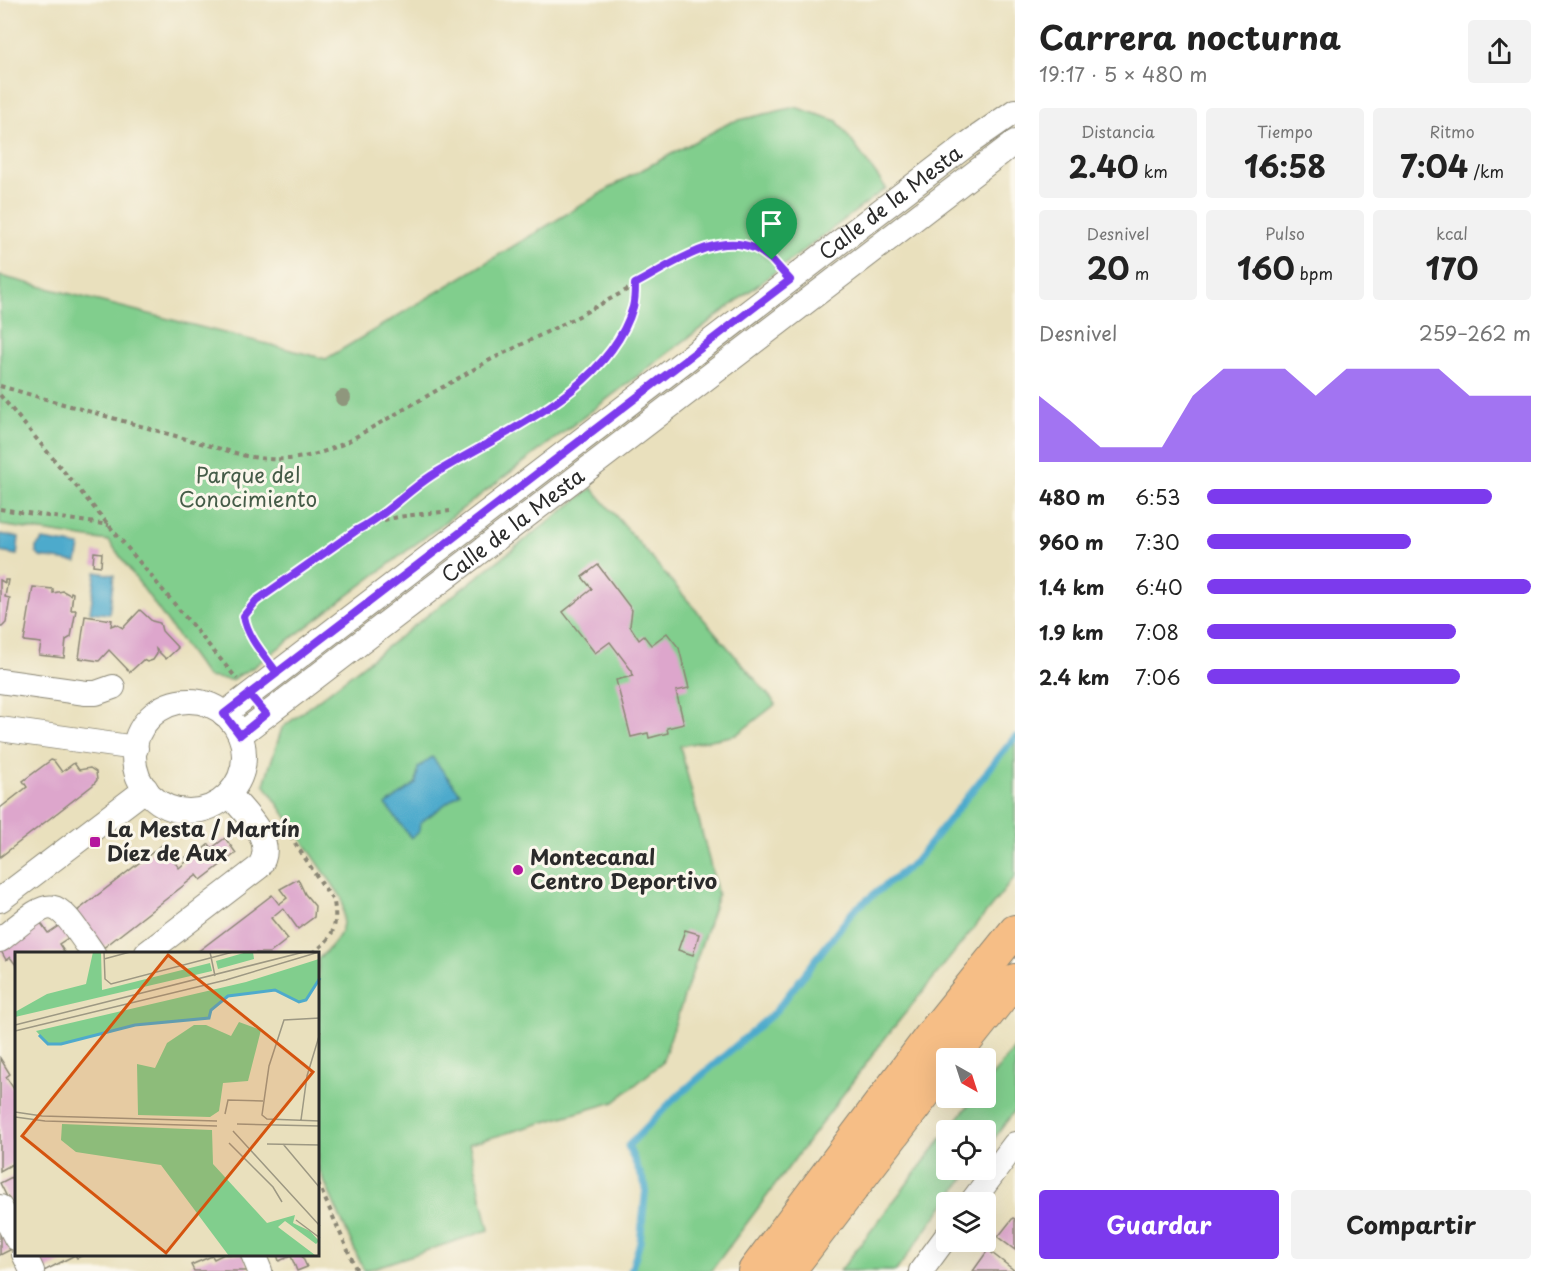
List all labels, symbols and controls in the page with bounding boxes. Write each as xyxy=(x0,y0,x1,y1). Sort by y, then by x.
text: Carrera nocturna xyxy=(1039,11,1341,61)
button: share xyxy=(1468,20,1531,83)
text: 19:17 · 5 × 480 m xyxy=(1039,59,1207,89)
text: Distancia xyxy=(1081,119,1155,143)
text: Tiempo xyxy=(1257,119,1313,143)
text: Ritmo xyxy=(1429,119,1475,143)
street label: Calle de la Mesta xyxy=(811,136,968,267)
text: 2.40 xyxy=(1068,143,1138,188)
text: 16:58 xyxy=(1244,143,1326,188)
text: 7:04 xyxy=(1400,143,1468,188)
text: km xyxy=(1138,159,1168,183)
text: /km xyxy=(1468,159,1504,183)
pin xyxy=(746,198,797,260)
icon: arrive xyxy=(755,207,788,240)
text: Desnivel xyxy=(1087,221,1149,245)
text: Pulso xyxy=(1265,221,1305,245)
text: kcal xyxy=(1436,221,1468,245)
text: 20 xyxy=(1087,245,1130,290)
text: 160 xyxy=(1237,245,1295,290)
text: 170 xyxy=(1426,245,1479,290)
text: m xyxy=(1130,261,1149,285)
text: bpm xyxy=(1295,261,1333,285)
text: Desnivel xyxy=(1039,318,1117,348)
text: 259–262 m xyxy=(1419,318,1531,348)
park label: Parque del Conocimiento xyxy=(179,458,317,514)
street label: Calle de la Mesta xyxy=(434,459,590,590)
text: 480 m xyxy=(1039,482,1105,512)
text: 6:53 xyxy=(1135,482,1180,512)
text: 960 m xyxy=(1039,527,1104,557)
text: 7:30 xyxy=(1135,527,1180,557)
text: 1.4 km xyxy=(1039,572,1105,602)
text: 6:40 xyxy=(1135,572,1183,602)
text: 1.9 km xyxy=(1039,617,1104,647)
text: 7:08 xyxy=(1135,617,1179,647)
text: 2.4 km xyxy=(1039,662,1109,692)
text: 7:06 xyxy=(1135,662,1180,692)
place label: La Mesta / Martín Díez de Aux xyxy=(107,812,300,868)
marker: La Mesta / Martín Díez de Aux xyxy=(88,835,102,849)
place label: Montecanal Centro Deportivo xyxy=(530,840,717,896)
marker: Montecanal Centro Deportivo xyxy=(511,863,525,877)
inset map xyxy=(15,952,320,1256)
north arrow xyxy=(936,1048,996,1108)
map controls xyxy=(936,1048,996,1252)
button: locate xyxy=(936,1120,996,1180)
button: Guardar xyxy=(1039,1190,1279,1259)
button: Compartir xyxy=(1291,1190,1531,1259)
button: layers xyxy=(936,1192,996,1252)

